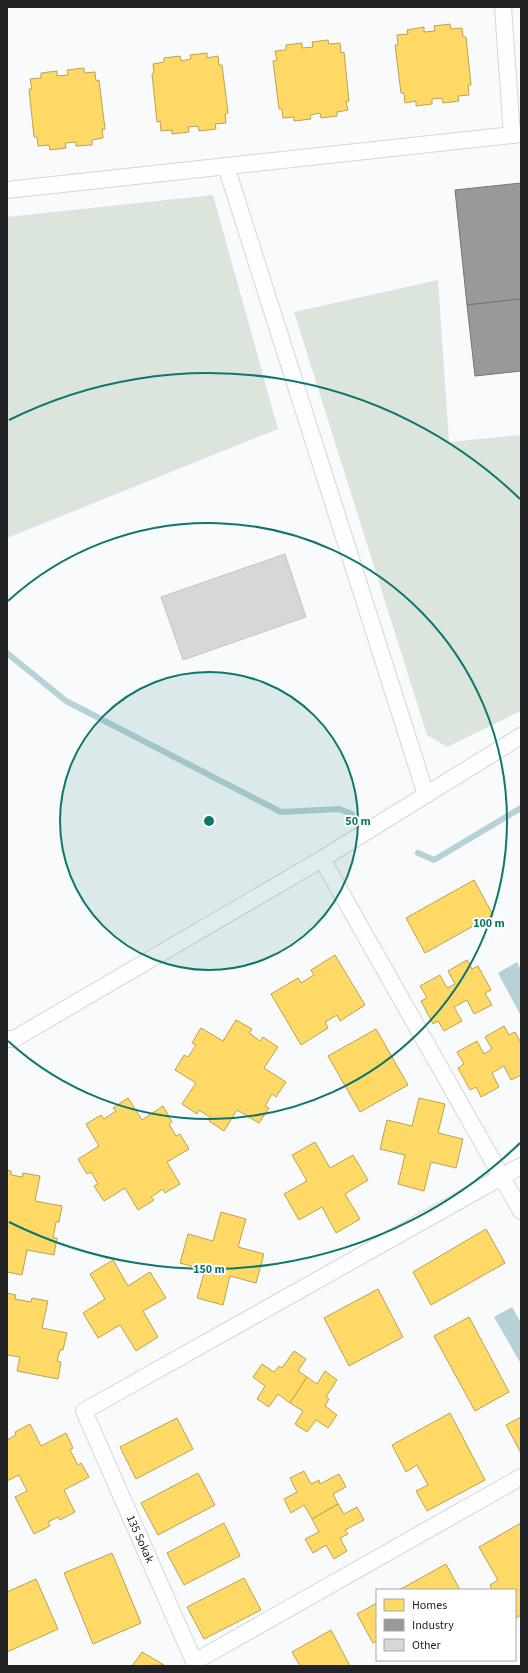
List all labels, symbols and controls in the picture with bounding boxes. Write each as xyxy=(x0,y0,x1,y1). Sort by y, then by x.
text: 50 m xyxy=(345,813,371,830)
centre of rings xyxy=(202,814,216,828)
text: 100 m xyxy=(473,915,505,932)
text: 150 m xyxy=(193,1261,225,1278)
street label: 135 Sokak xyxy=(122,1512,158,1566)
legend xyxy=(376,1589,516,1661)
text: Homes xyxy=(412,1597,447,1614)
text: Industry xyxy=(412,1617,454,1634)
text: Other xyxy=(412,1637,442,1654)

